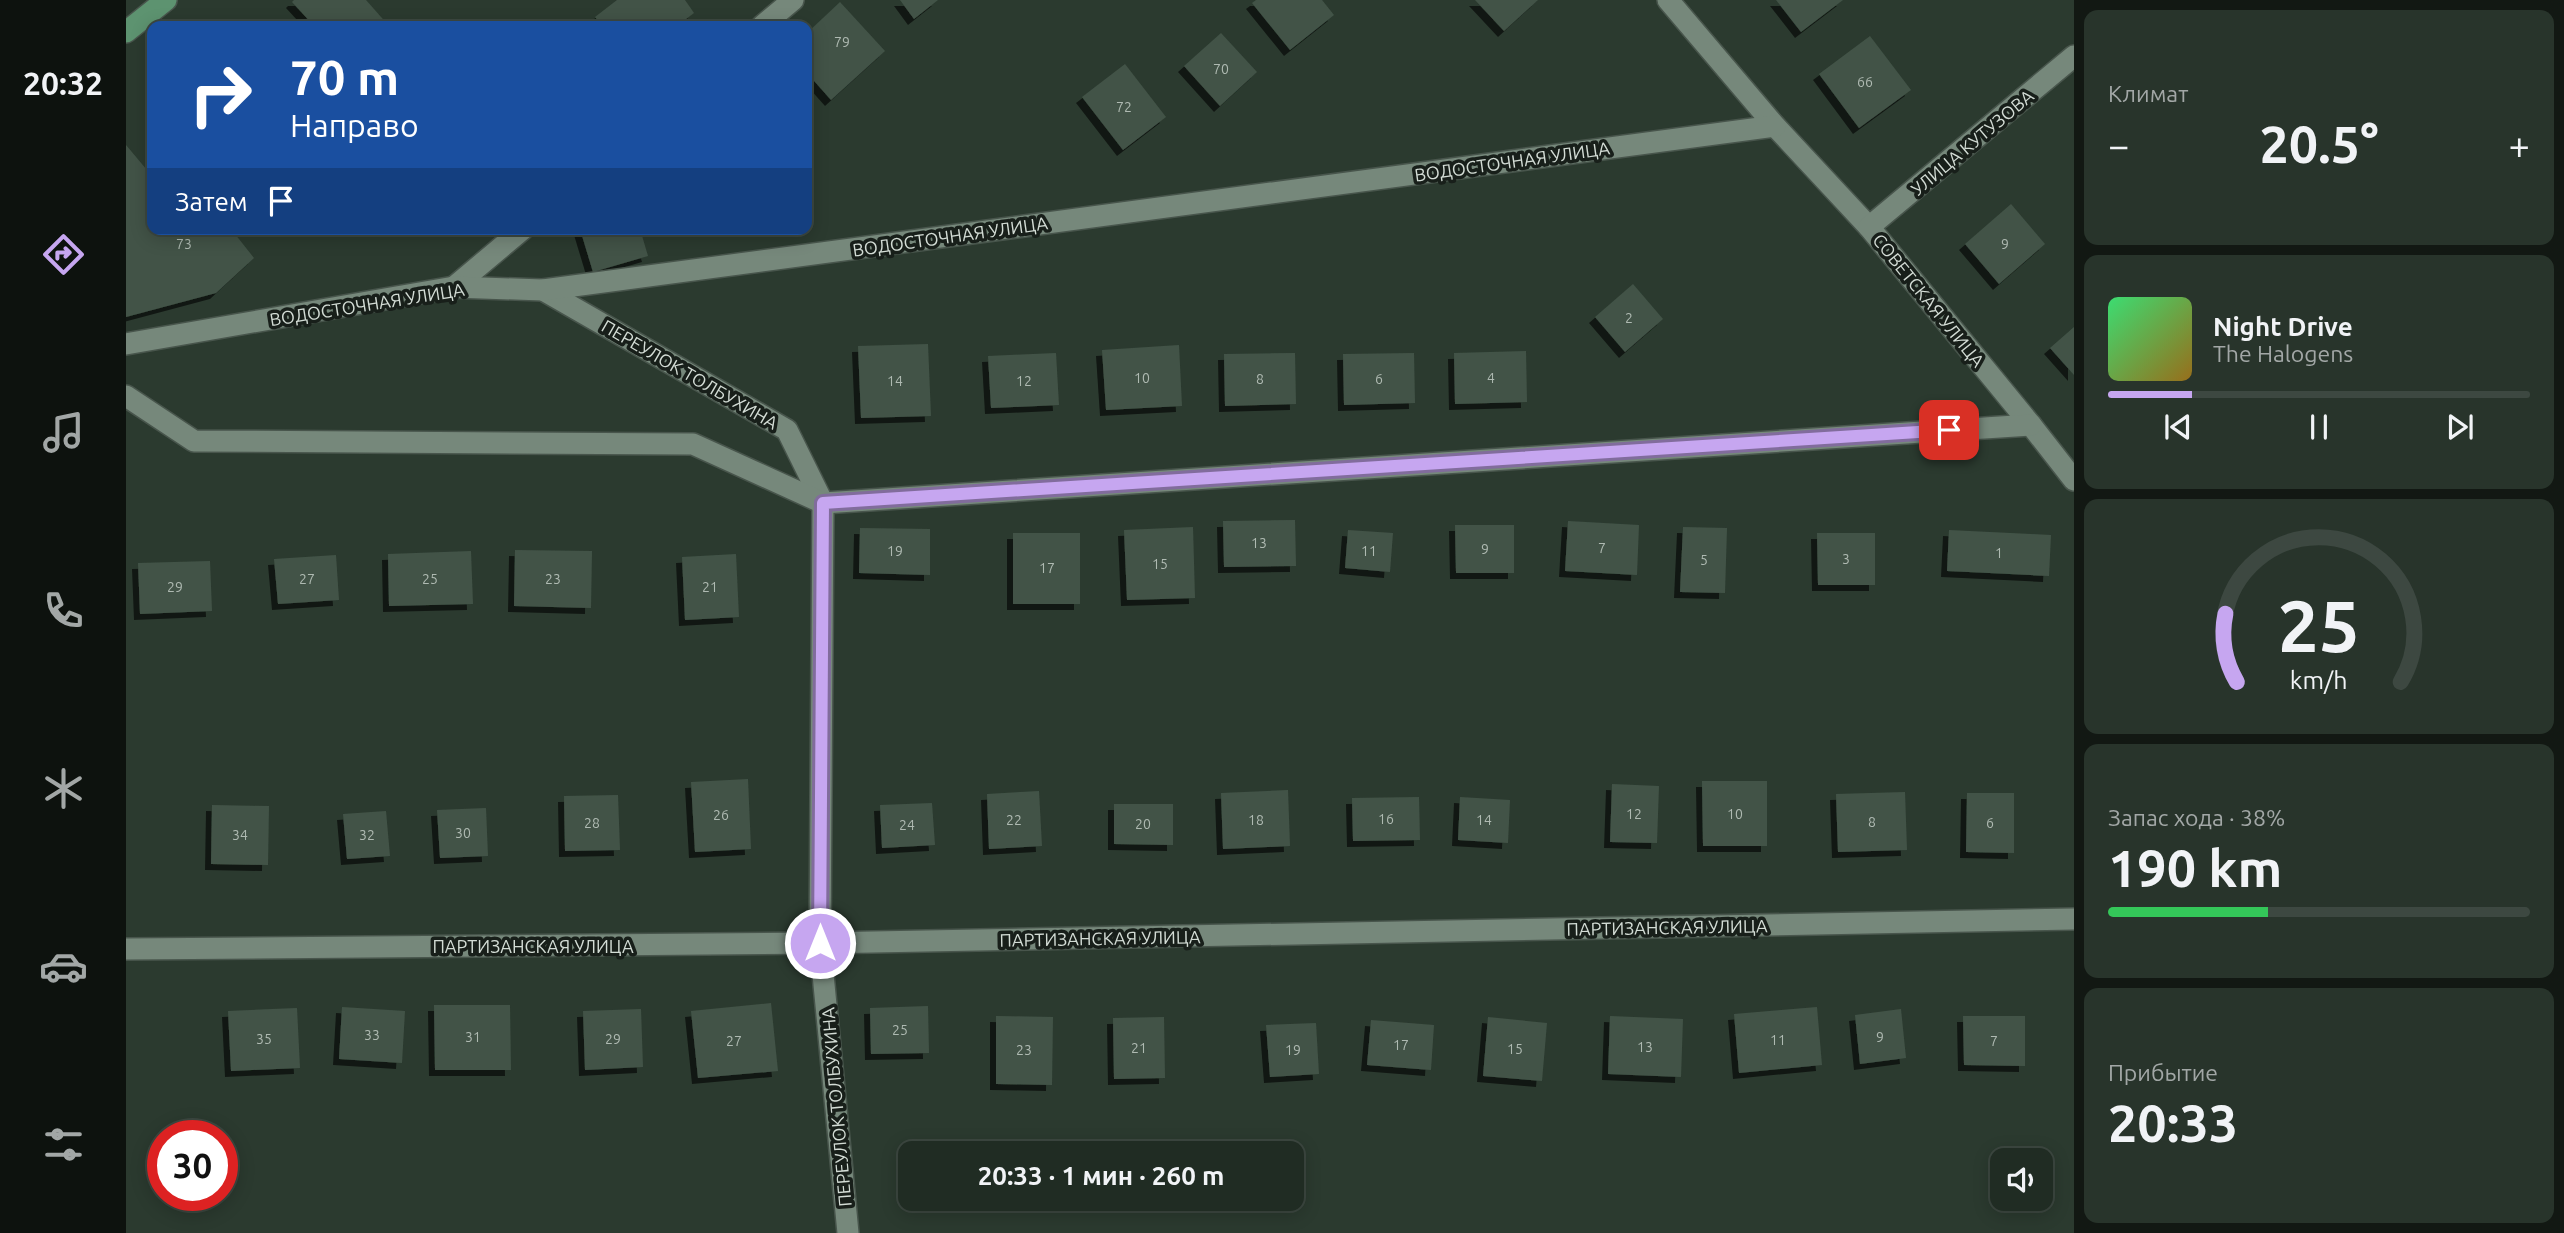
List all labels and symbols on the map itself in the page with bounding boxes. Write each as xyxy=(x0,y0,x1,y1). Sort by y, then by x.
house number: 79 xyxy=(834,34,850,50)
house number: 70 xyxy=(1213,61,1229,77)
house number: 66 xyxy=(1857,74,1873,90)
street label: УЛИЦА КУТУЗОВА xyxy=(1907,85,2037,199)
house number: 72 xyxy=(1116,99,1132,115)
street label: ВОДОСТОЧНАЯ УЛИЦА xyxy=(1413,137,1611,185)
street label: ВОДОСТОЧНАЯ УЛИЦА xyxy=(851,212,1049,260)
street label: СОВЕТСКАЯ УЛИЦА xyxy=(1869,229,1989,371)
house number: 73 xyxy=(176,236,192,252)
house number: 9 xyxy=(2001,236,2009,252)
street label: ВОДОСТОЧНАЯ УЛИЦА xyxy=(268,279,466,329)
house number: 2 xyxy=(1625,310,1633,326)
street label: ПЕРЕУЛОК ТОЛБУХИНА xyxy=(598,315,782,433)
house number: 10 xyxy=(1134,370,1150,386)
house number: 4 xyxy=(1487,370,1495,386)
house number: 8 xyxy=(1256,371,1264,387)
house number: 6 xyxy=(1375,371,1383,387)
house number: 14 xyxy=(887,373,903,389)
house number: 12 xyxy=(1016,373,1032,389)
pin xyxy=(1919,400,1979,460)
house number: 13 xyxy=(1251,535,1267,551)
house number: 7 xyxy=(1598,540,1606,556)
house number: 9 xyxy=(1481,541,1489,557)
house number: 19 xyxy=(887,543,903,559)
house number: 11 xyxy=(1361,543,1377,559)
house number: 1 xyxy=(1995,545,2003,561)
house number: 3 xyxy=(1842,551,1850,567)
house number: 5 xyxy=(1700,552,1708,568)
house number: 15 xyxy=(1152,556,1168,572)
house number: 17 xyxy=(1039,560,1055,576)
house number: 27 xyxy=(299,571,315,587)
house number: 25 xyxy=(422,571,438,587)
house number: 23 xyxy=(545,571,561,587)
house number: 29 xyxy=(167,579,183,595)
house number: 21 xyxy=(702,579,718,595)
house number: 12 xyxy=(1626,806,1642,822)
house number: 10 xyxy=(1727,806,1743,822)
house number: 26 xyxy=(713,807,729,823)
house number: 16 xyxy=(1378,811,1394,827)
house number: 22 xyxy=(1006,812,1022,828)
house number: 18 xyxy=(1248,812,1264,828)
house number: 14 xyxy=(1476,812,1492,828)
house number: 8 xyxy=(1868,814,1876,830)
house number: 28 xyxy=(584,815,600,831)
house number: 6 xyxy=(1986,815,1994,831)
house number: 20 xyxy=(1135,816,1151,832)
house number: 24 xyxy=(899,817,915,833)
house number: 30 xyxy=(455,825,471,841)
house number: 34 xyxy=(232,827,248,843)
house number: 32 xyxy=(359,827,375,843)
position arrow xyxy=(783,906,857,980)
street label: ПАРТИЗАНСКАЯ УЛИЦА xyxy=(1566,915,1768,939)
street label: ПАРТИЗАНСКАЯ УЛИЦА xyxy=(999,926,1201,950)
street label: ПАРТИЗАНСКАЯ УЛИЦА xyxy=(432,936,634,956)
street label: ПЕРЕУЛОК ТОЛБУХИНА xyxy=(817,1006,855,1207)
house number: 25 xyxy=(892,1022,908,1038)
house number: 33 xyxy=(364,1027,380,1043)
house number: 31 xyxy=(465,1029,481,1045)
house number: 9 xyxy=(1876,1029,1884,1045)
house number: 35 xyxy=(256,1031,272,1047)
house number: 29 xyxy=(605,1031,621,1047)
house number: 11 xyxy=(1770,1032,1786,1048)
house number: 27 xyxy=(726,1033,742,1049)
house number: 7 xyxy=(1990,1033,1998,1049)
house number: 17 xyxy=(1393,1037,1409,1053)
house number: 13 xyxy=(1637,1039,1653,1055)
house number: 21 xyxy=(1131,1040,1147,1056)
house number: 15 xyxy=(1507,1041,1523,1057)
house number: 23 xyxy=(1016,1042,1032,1058)
house number: 19 xyxy=(1285,1042,1301,1058)
speed limit sign: 30 xyxy=(147,1120,238,1211)

